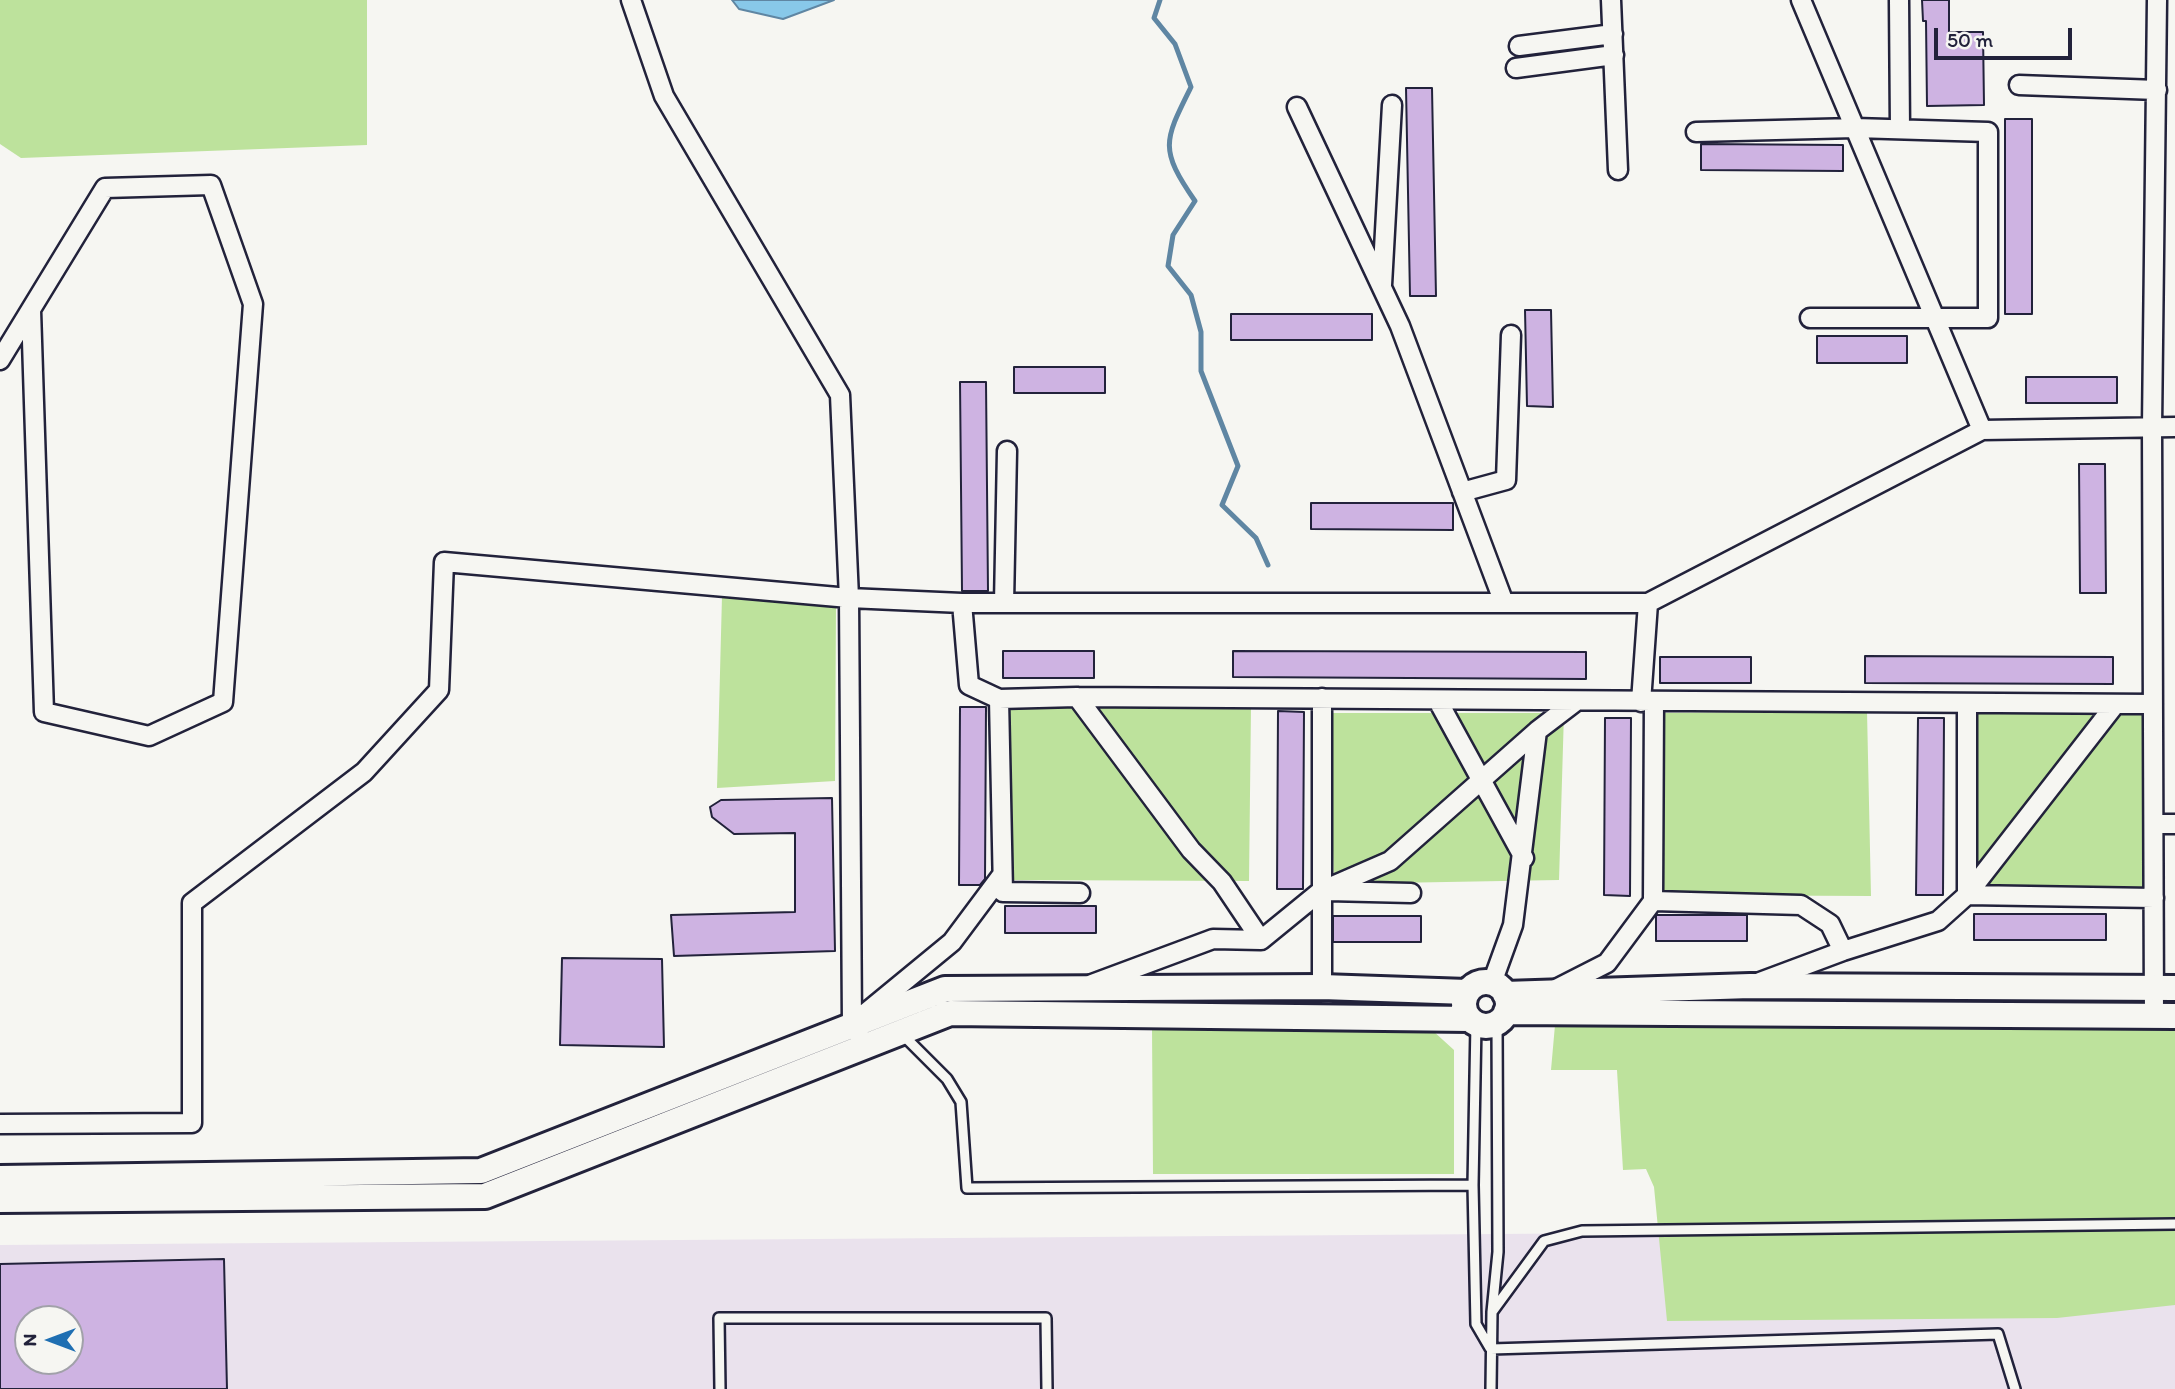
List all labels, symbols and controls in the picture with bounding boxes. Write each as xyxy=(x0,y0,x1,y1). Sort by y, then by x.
scale bar xyxy=(1937,14,2075,58)
text: 50 m xyxy=(1947,27,1993,52)
north arrow xyxy=(14,1305,84,1375)
text: N xyxy=(18,1334,41,1346)

